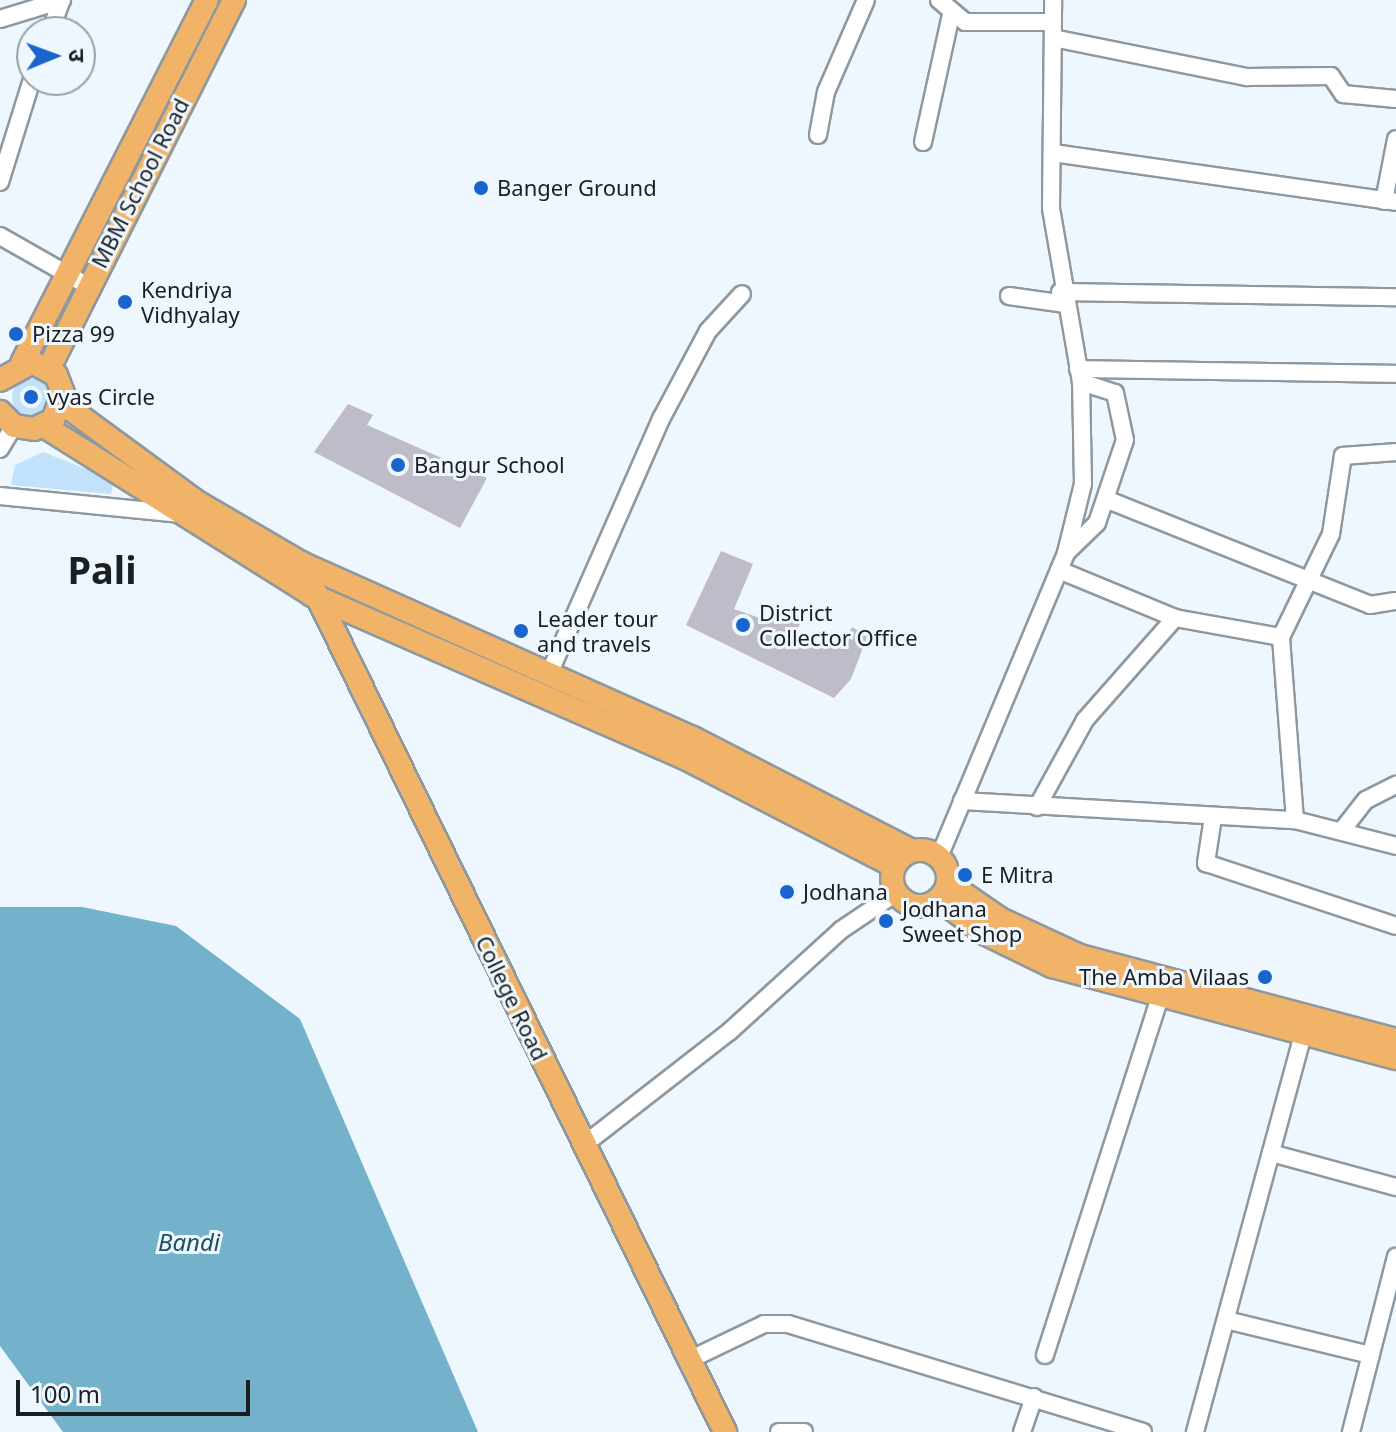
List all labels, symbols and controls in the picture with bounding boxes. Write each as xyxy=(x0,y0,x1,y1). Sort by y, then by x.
north arrow xyxy=(16,16,96,96)
text: उ xyxy=(63,49,93,62)
street label: MBM School Road xyxy=(86,94,194,272)
place label: Banger Ground xyxy=(497,175,657,201)
marker: Banger Ground xyxy=(472,179,490,197)
place label: Kendriya Vidhyalay xyxy=(141,276,240,328)
marker: Kendriya Vidhyalay xyxy=(116,293,134,311)
place label: Pizza 99 xyxy=(32,321,115,347)
marker: Pizza 99 xyxy=(7,325,25,343)
place label: vyas Circle xyxy=(47,384,155,410)
marker: vyas Circle xyxy=(22,388,40,406)
place label: Bangur School xyxy=(414,452,565,478)
marker: Bangur School xyxy=(389,456,407,474)
district label: Pali xyxy=(67,547,137,593)
place label: District Collector Office xyxy=(759,599,918,650)
place label: Leader tour and travels xyxy=(537,605,658,656)
marker: District Collector Office xyxy=(734,616,752,634)
marker: Leader tour and travels xyxy=(512,622,530,640)
place label: E Mitra xyxy=(981,862,1054,888)
marker: E Mitra xyxy=(956,866,974,884)
place label: Jodhana xyxy=(803,879,888,905)
marker: Jodhana xyxy=(778,883,796,901)
place label: Jodhana Sweet Shop xyxy=(902,895,1022,946)
marker: Jodhana Sweet Shop xyxy=(877,912,895,930)
street label: College Road xyxy=(470,931,554,1065)
place label: The Amba Vilaas xyxy=(1079,964,1249,990)
marker: The Amba Vilaas xyxy=(1256,968,1274,986)
water label: Bandi xyxy=(158,1228,220,1256)
scale bar xyxy=(20,1364,254,1414)
text: 100 m xyxy=(30,1377,100,1410)

